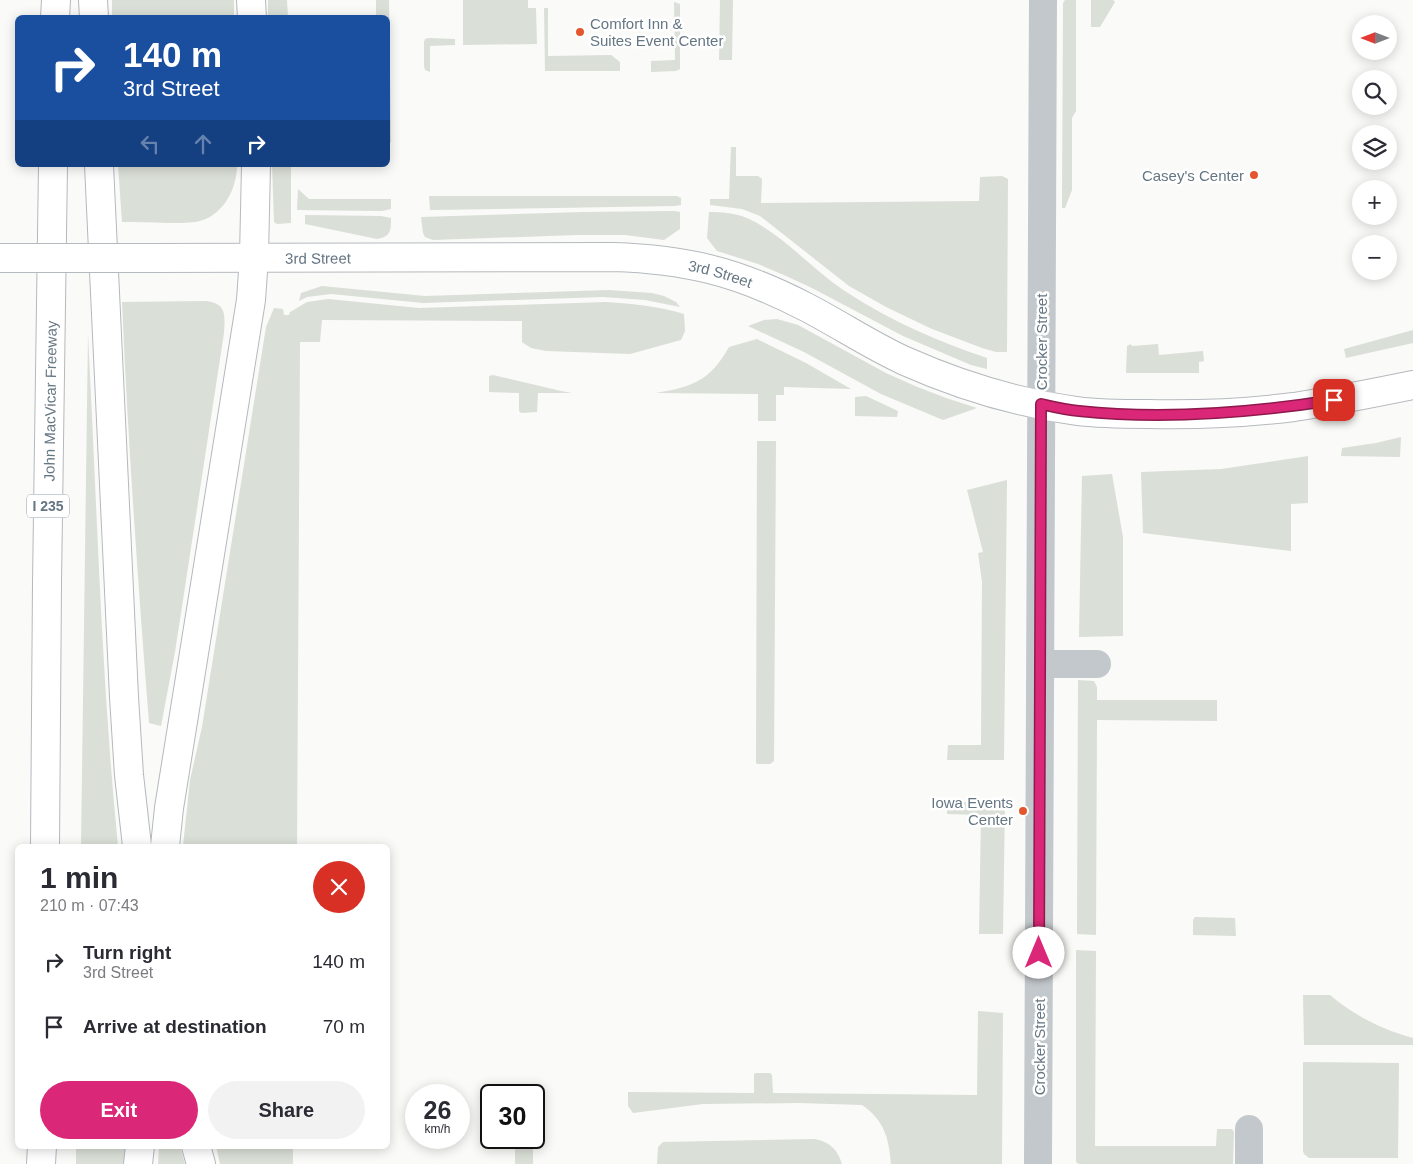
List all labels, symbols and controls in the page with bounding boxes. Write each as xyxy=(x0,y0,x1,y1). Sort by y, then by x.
place label: Comfort Inn & Suites Event Center xyxy=(590,15,723,49)
north arrow xyxy=(1352,15,1398,60)
map controls xyxy=(1352,15,1397,280)
marker: Comfort Inn & Suites Event Center xyxy=(574,26,586,38)
icon: right xyxy=(40,35,105,100)
text: 140 m xyxy=(123,35,222,74)
button: search xyxy=(1352,70,1397,115)
text: 3rd Street xyxy=(123,76,220,101)
button: layers xyxy=(1352,125,1397,170)
icon: left xyxy=(136,130,164,158)
icon: ahead xyxy=(189,130,217,158)
icon: right xyxy=(242,130,270,158)
place label: Casey's Center xyxy=(1142,167,1244,184)
marker: Casey's Center xyxy=(1248,169,1260,181)
button: + xyxy=(1352,180,1397,225)
button: − xyxy=(1352,235,1397,280)
street label: 3rd Street xyxy=(285,249,352,266)
street label: 3rd Street xyxy=(687,256,756,291)
street label: Crocker Street xyxy=(1033,293,1050,390)
street label: John MacVicar Freeway xyxy=(40,320,59,481)
pin xyxy=(1313,379,1355,421)
icon: arrive xyxy=(1320,386,1348,414)
road number: I 235 xyxy=(27,494,69,518)
place label: Iowa Events Center xyxy=(931,794,1013,828)
marker: Iowa Events Center xyxy=(1017,805,1029,817)
text: 1 min xyxy=(40,861,118,894)
button: close xyxy=(313,861,365,913)
text: 210 m · 07:43 xyxy=(40,897,139,914)
position arrow xyxy=(1012,926,1064,978)
text: Turn right xyxy=(83,942,171,963)
icon: right xyxy=(40,948,68,976)
text: 140 m xyxy=(312,951,365,972)
text: 3rd Street xyxy=(83,964,153,981)
street label: Crocker Street xyxy=(1031,998,1048,1095)
icon: arrive xyxy=(40,1013,68,1041)
text: Arrive at destination xyxy=(83,1016,267,1037)
text: 70 m xyxy=(323,1016,365,1037)
button: Exit xyxy=(40,1081,198,1139)
button: Share xyxy=(208,1081,365,1139)
speed limit sign: 30 xyxy=(480,1084,545,1149)
text: 26 xyxy=(424,1096,451,1124)
text: km/h xyxy=(424,1122,451,1136)

